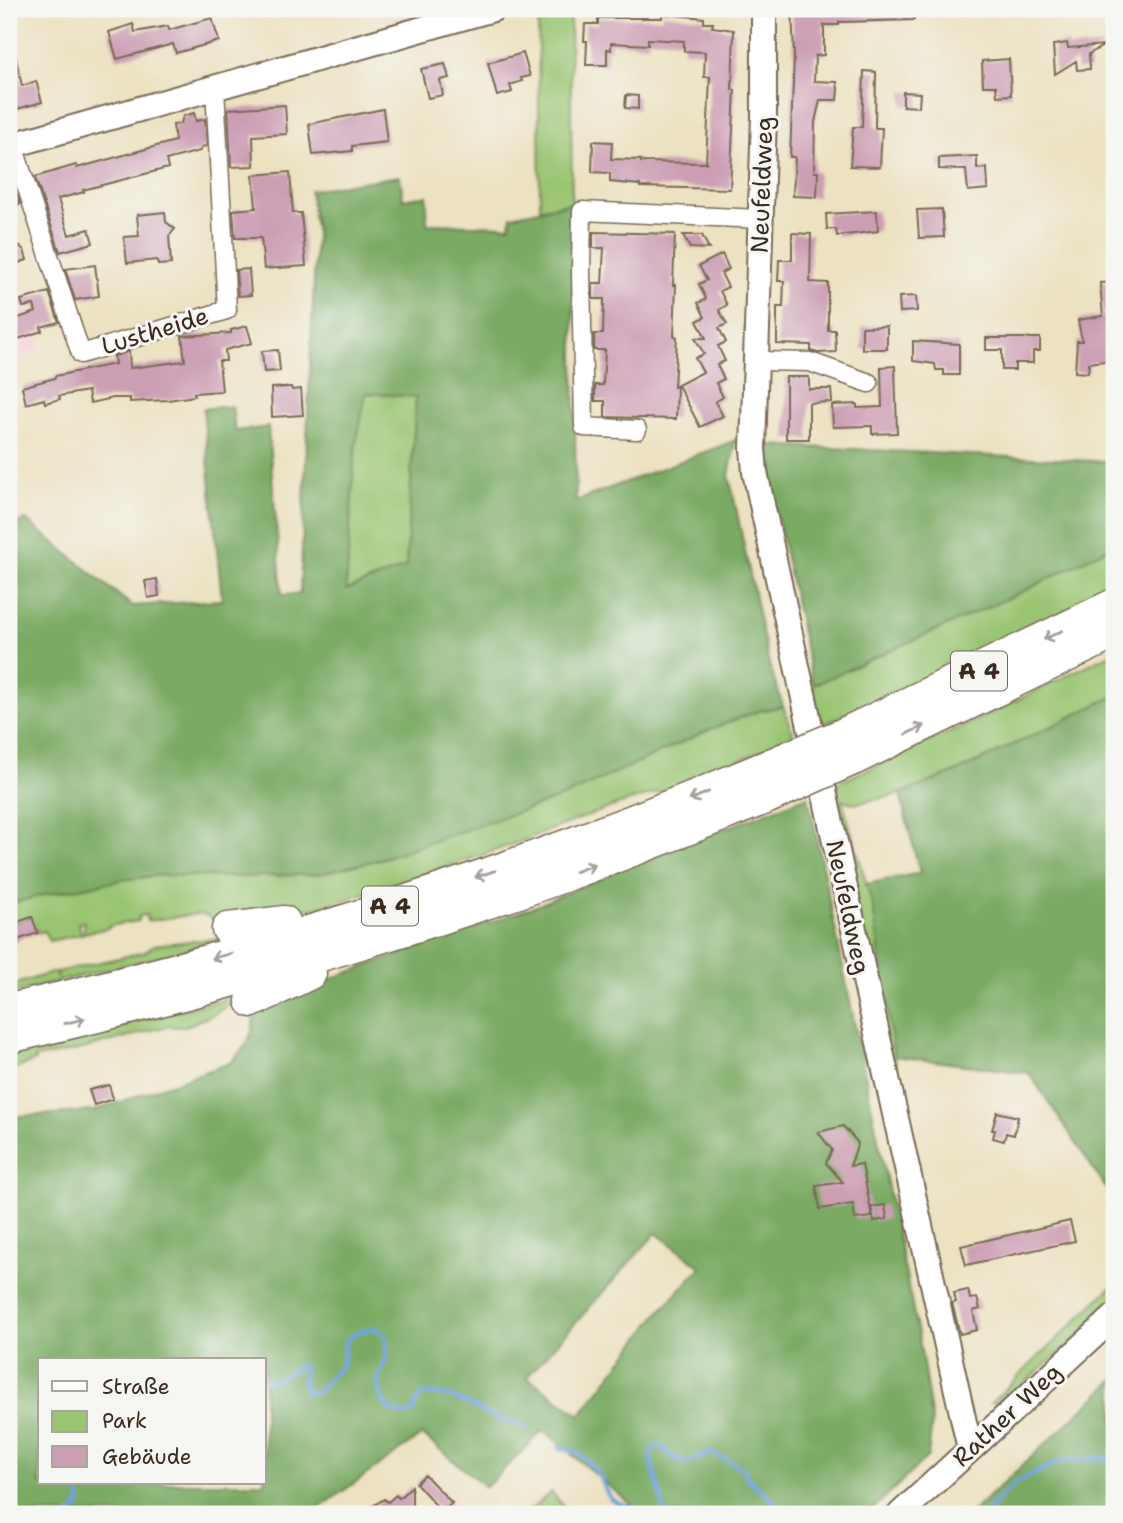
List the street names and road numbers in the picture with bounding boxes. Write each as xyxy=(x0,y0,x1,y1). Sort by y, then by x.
street label: Neufeldweg xyxy=(744,116,780,254)
street label: Lustheide xyxy=(98,300,212,362)
road number: A 4 xyxy=(951,652,1007,691)
street label: Neufeldweg xyxy=(818,837,878,977)
road number: A 4 xyxy=(362,886,418,925)
street label: Rather Weg xyxy=(946,1356,1068,1474)

